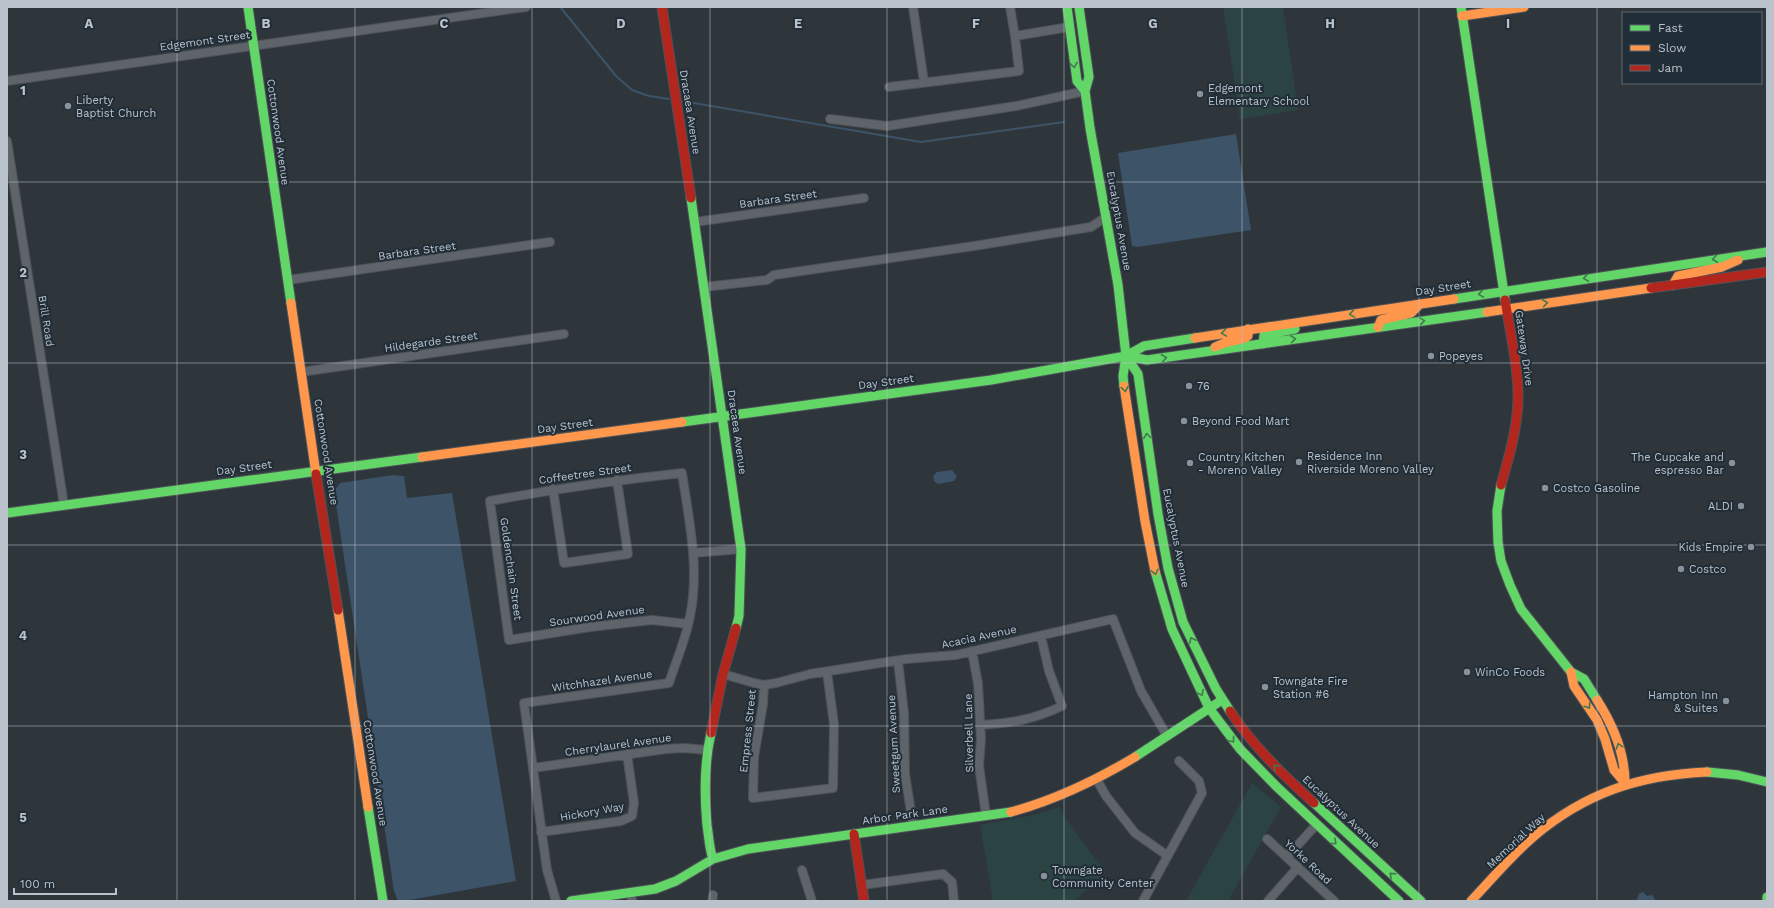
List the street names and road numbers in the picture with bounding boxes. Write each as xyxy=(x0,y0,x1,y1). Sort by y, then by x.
street label: Edgemont Street xyxy=(159,28,251,54)
street label: Dracaea Avenue xyxy=(677,69,703,155)
street label: Cottonwood Avenue xyxy=(264,78,292,186)
street label: Eucalyptus Avenue xyxy=(1104,170,1134,272)
street label: Barbara Street xyxy=(738,187,818,211)
street label: Barbara Street xyxy=(377,239,457,263)
street label: Day Street xyxy=(1414,277,1472,299)
street label: Brill Road xyxy=(36,295,56,347)
street label: Gateway Drive xyxy=(1512,309,1536,387)
street label: Hildegarde Street xyxy=(383,329,479,355)
street label: Day Street xyxy=(857,372,915,392)
street label: Dracaea Avenue xyxy=(725,389,749,475)
street label: Cottonwood Avenue xyxy=(311,398,341,506)
street label: Day Street xyxy=(536,416,594,436)
street label: Day Street xyxy=(215,458,273,478)
street label: Coffeetree Street xyxy=(538,461,633,487)
street label: Eucalyptus Avenue xyxy=(1160,487,1192,589)
street label: Goldenchain Street xyxy=(497,517,525,622)
street label: Sourwood Avenue xyxy=(548,603,646,629)
street label: Acacia Avenue xyxy=(940,623,1018,651)
street label: Witchhazel Avenue xyxy=(551,668,653,694)
street label: Empress Street xyxy=(737,688,759,773)
street label: Silverbell Lane xyxy=(962,693,976,773)
street label: Sweetgum Avenue xyxy=(885,694,903,794)
street label: Cottonwood Avenue xyxy=(360,719,390,827)
street label: Cherrylaurel Avenue xyxy=(564,731,672,759)
street label: Eucalyptus Avenue xyxy=(1300,773,1382,851)
street label: Hickory Way xyxy=(559,800,625,824)
street label: Arbor Park Lane xyxy=(861,803,949,827)
street label: Memorial Way xyxy=(1484,811,1548,871)
street label: Yorke Road xyxy=(1282,837,1334,887)

